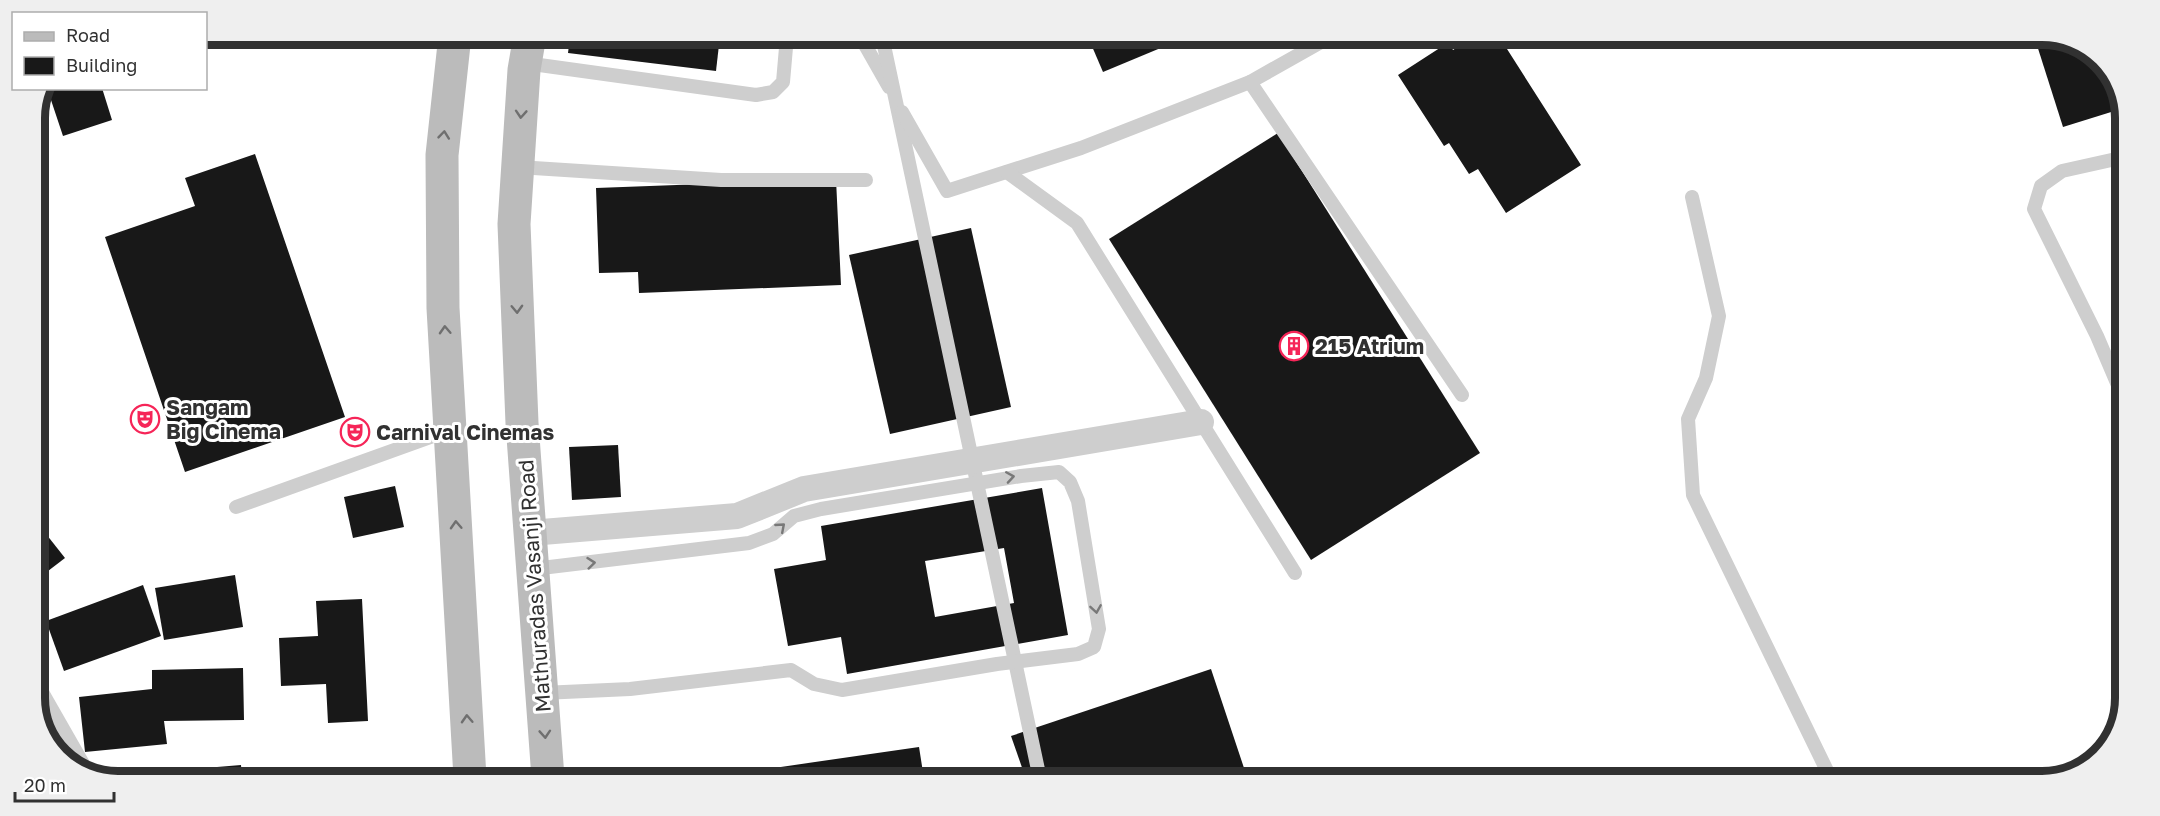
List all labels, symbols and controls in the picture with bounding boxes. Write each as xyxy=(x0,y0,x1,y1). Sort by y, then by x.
legend xyxy=(12,12,207,90)
text: Road xyxy=(66,24,110,46)
text: Building xyxy=(66,54,137,76)
one-way arrow xyxy=(515,110,528,119)
one-way arrow xyxy=(437,131,450,140)
one-way arrow xyxy=(511,305,524,314)
one-way arrow xyxy=(438,326,451,335)
building icon: 215 Atrium xyxy=(1278,330,1310,362)
place label: 215 Atrium xyxy=(1315,333,1424,359)
place label: Sangam Big Cinema xyxy=(166,394,281,444)
theatre icon: Sangam Big Cinema xyxy=(129,403,161,435)
theatre icon: Carnival Cinemas xyxy=(339,416,371,448)
place label: Carnival Cinemas xyxy=(376,419,554,445)
street label: Mathuradas Vasanji Road xyxy=(512,459,556,713)
one-way arrow xyxy=(1005,472,1015,484)
one-way arrow xyxy=(449,520,462,529)
one-way arrow xyxy=(774,523,785,534)
one-way arrow xyxy=(586,557,596,570)
one-way arrow xyxy=(1089,605,1101,614)
one-way arrow xyxy=(460,715,473,724)
one-way arrow xyxy=(538,730,551,739)
scale bar xyxy=(15,765,114,803)
text: 20 m xyxy=(24,774,66,796)

